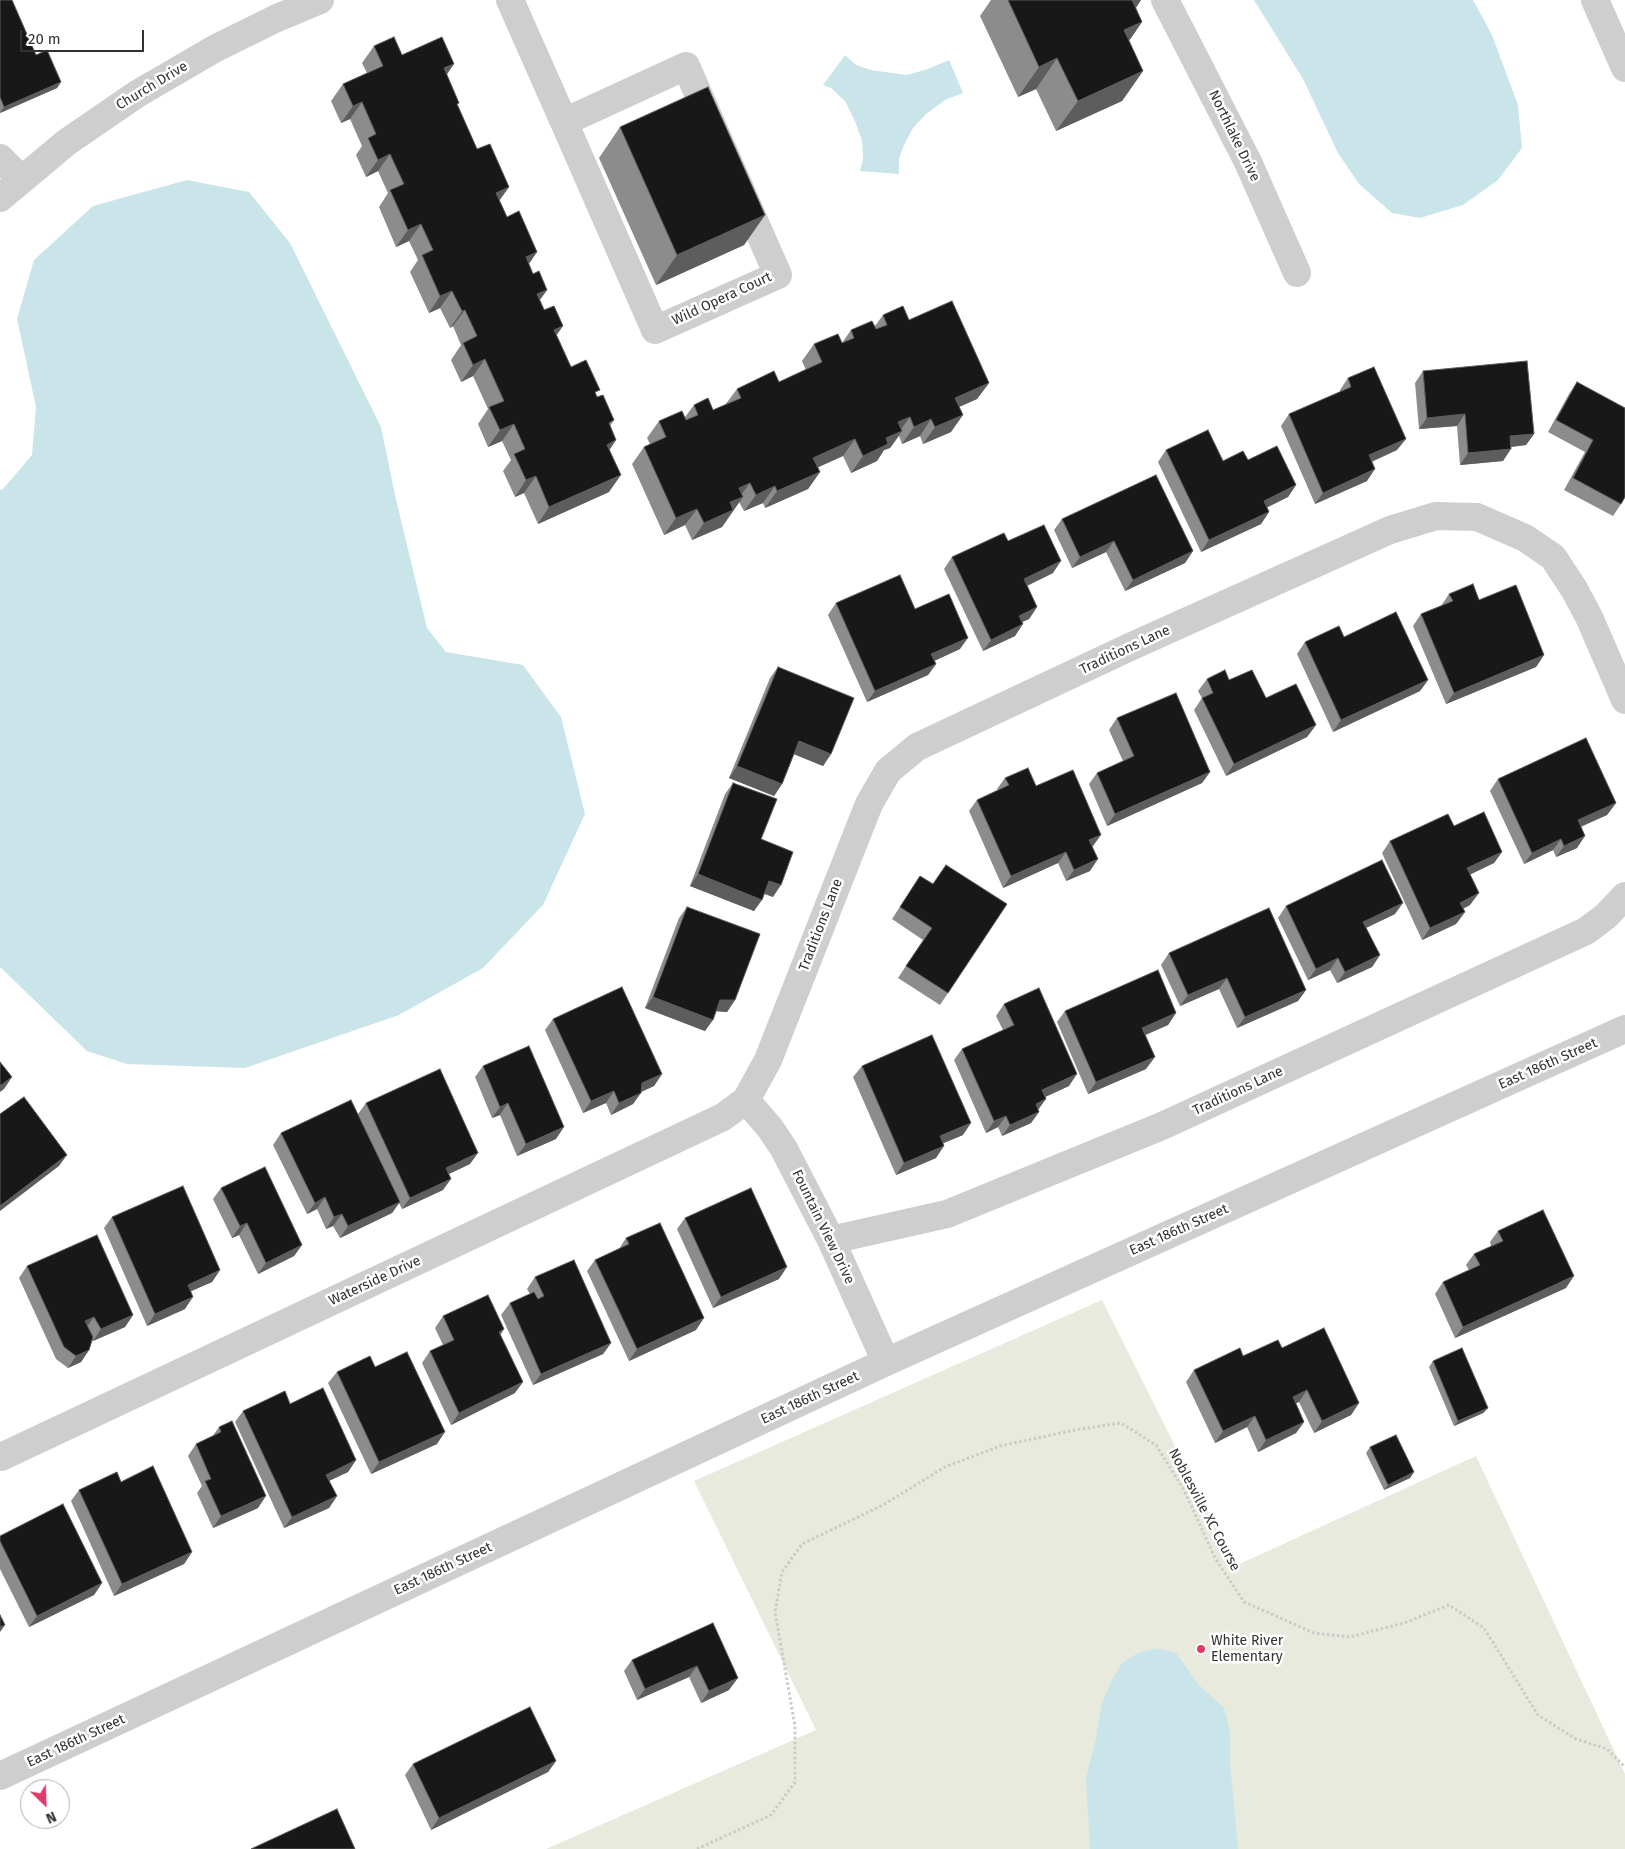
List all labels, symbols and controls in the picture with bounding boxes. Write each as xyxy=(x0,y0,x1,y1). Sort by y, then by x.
scale bar xyxy=(22,20,146,52)
text: 20 m xyxy=(28,30,61,48)
street label: Church Drive xyxy=(113,58,191,114)
street label: Northlake Drive xyxy=(1205,88,1263,184)
street label: Wild Opera Court xyxy=(670,269,774,329)
street label: Traditions Lane xyxy=(1077,622,1173,678)
street label: Traditions Lane xyxy=(796,876,846,974)
street label: East 186th Street xyxy=(1496,1035,1600,1093)
street label: Traditions Lane xyxy=(1190,1063,1286,1119)
street label: Fountain View Drive xyxy=(788,1167,858,1287)
street label: East 186th Street xyxy=(1127,1201,1231,1259)
street label: Waterside Drive xyxy=(326,1252,424,1310)
street label: East 186th Street xyxy=(758,1368,862,1428)
street label: Noblesville XC Course xyxy=(1165,1446,1243,1574)
street label: East 186th Street xyxy=(391,1539,495,1599)
place label: White River Elementary xyxy=(1211,1633,1283,1665)
marker: White River Elementary xyxy=(1195,1643,1207,1655)
street label: East 186th Street xyxy=(24,1711,128,1771)
north arrow xyxy=(20,1779,70,1829)
text: N xyxy=(43,1808,59,1827)

